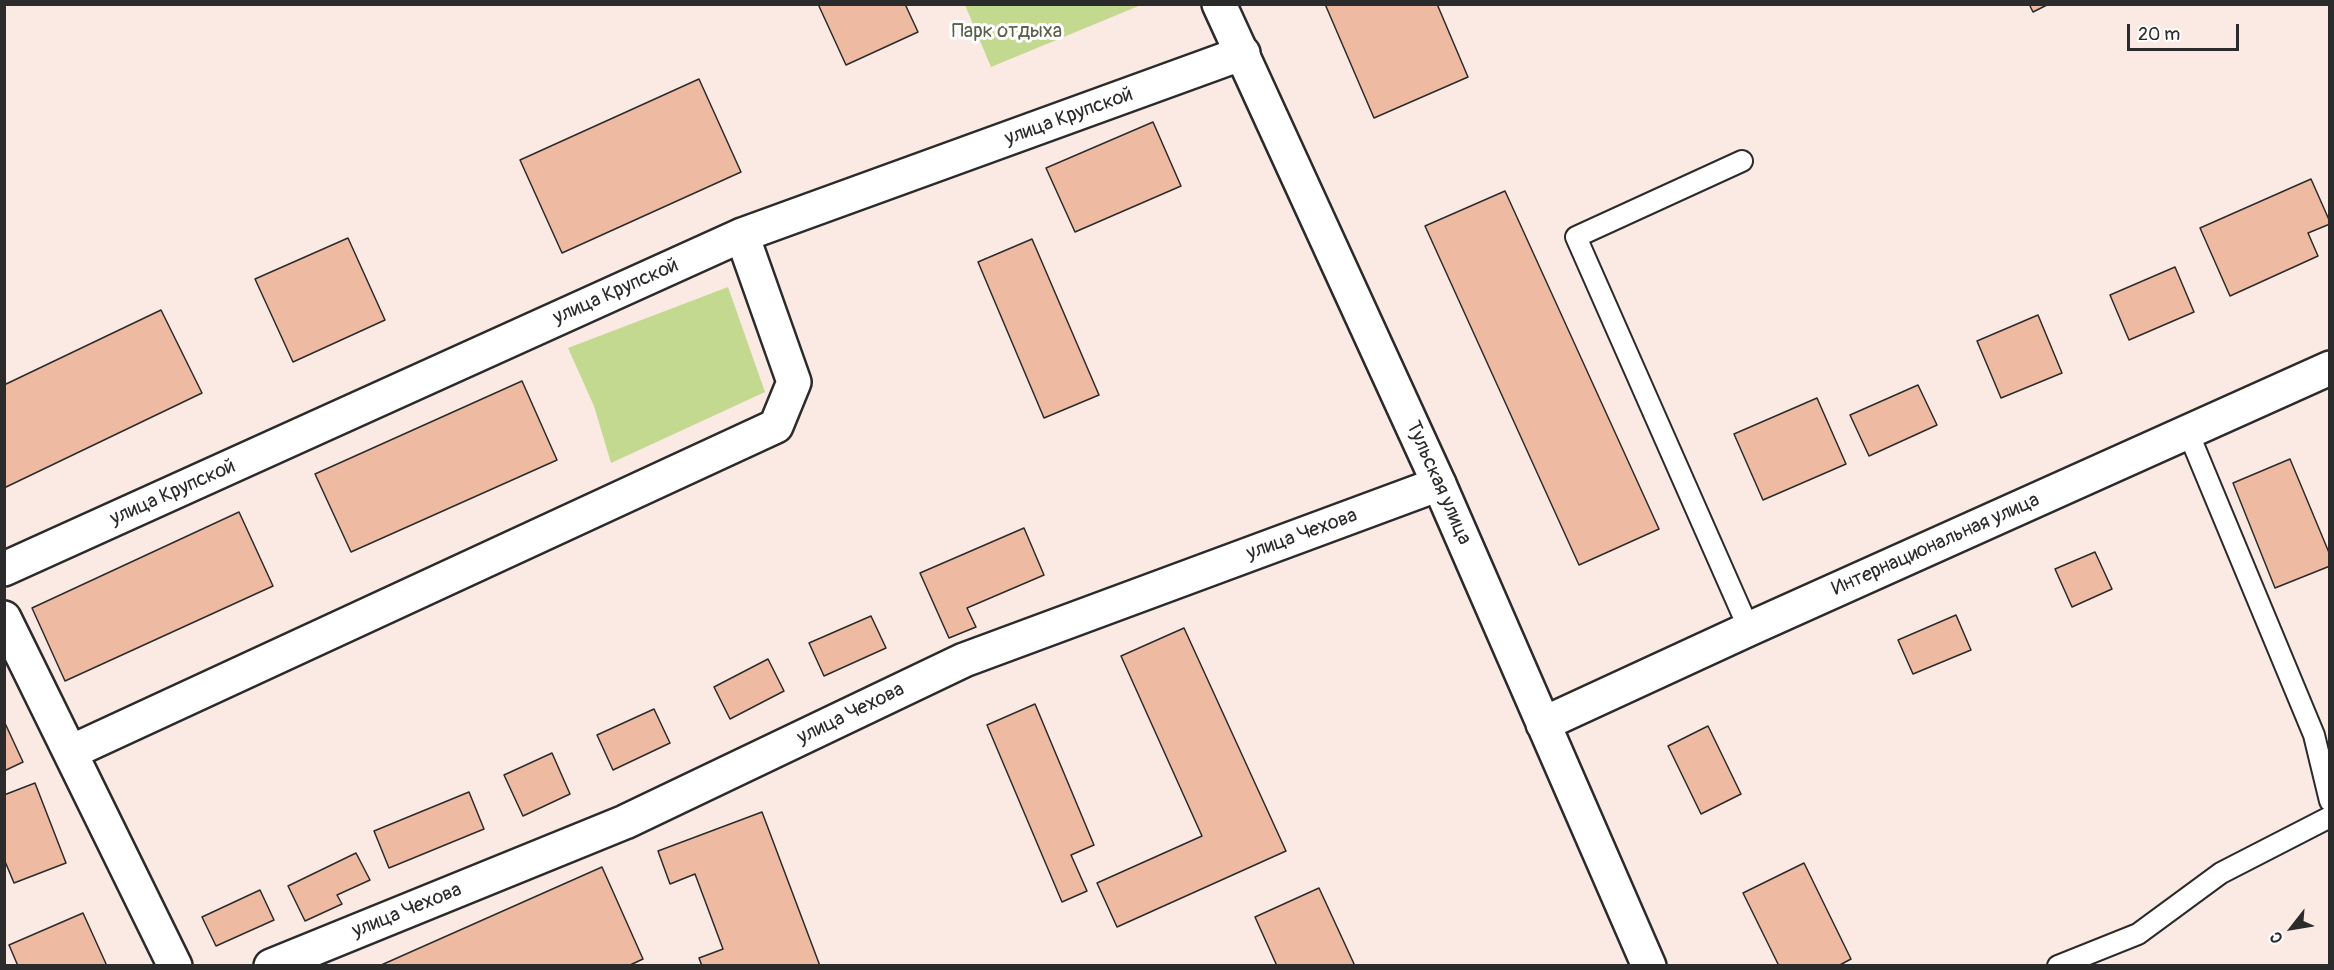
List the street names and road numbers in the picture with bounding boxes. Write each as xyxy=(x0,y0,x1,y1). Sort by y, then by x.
street label: улица Крупской xyxy=(1002,83,1136,151)
street label: улица Крупской xyxy=(550,254,682,330)
street label: Тульская улица xyxy=(1400,418,1476,548)
street label: улица Крупской xyxy=(107,455,239,531)
street label: Интернациональная улица xyxy=(1829,488,2043,602)
street label: улица Чехова xyxy=(1243,504,1361,566)
street label: улица Чехова xyxy=(794,678,908,750)
street label: улица Чехова xyxy=(349,878,465,944)

